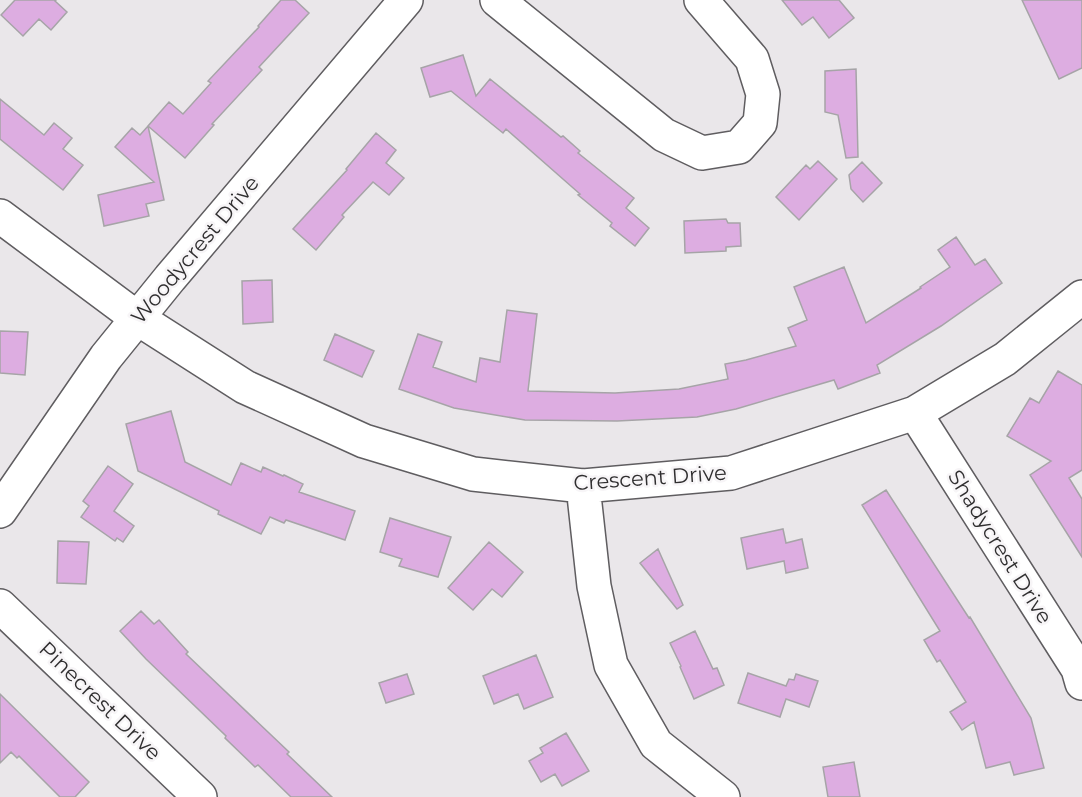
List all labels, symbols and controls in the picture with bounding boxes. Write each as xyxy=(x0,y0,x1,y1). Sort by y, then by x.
street label: Woodycrest Drive xyxy=(125,171,264,329)
street label: Crescent Drive xyxy=(573,460,727,495)
street label: Shadycrest Drive xyxy=(943,465,1058,628)
street label: Pinecrest Drive xyxy=(34,636,166,765)

